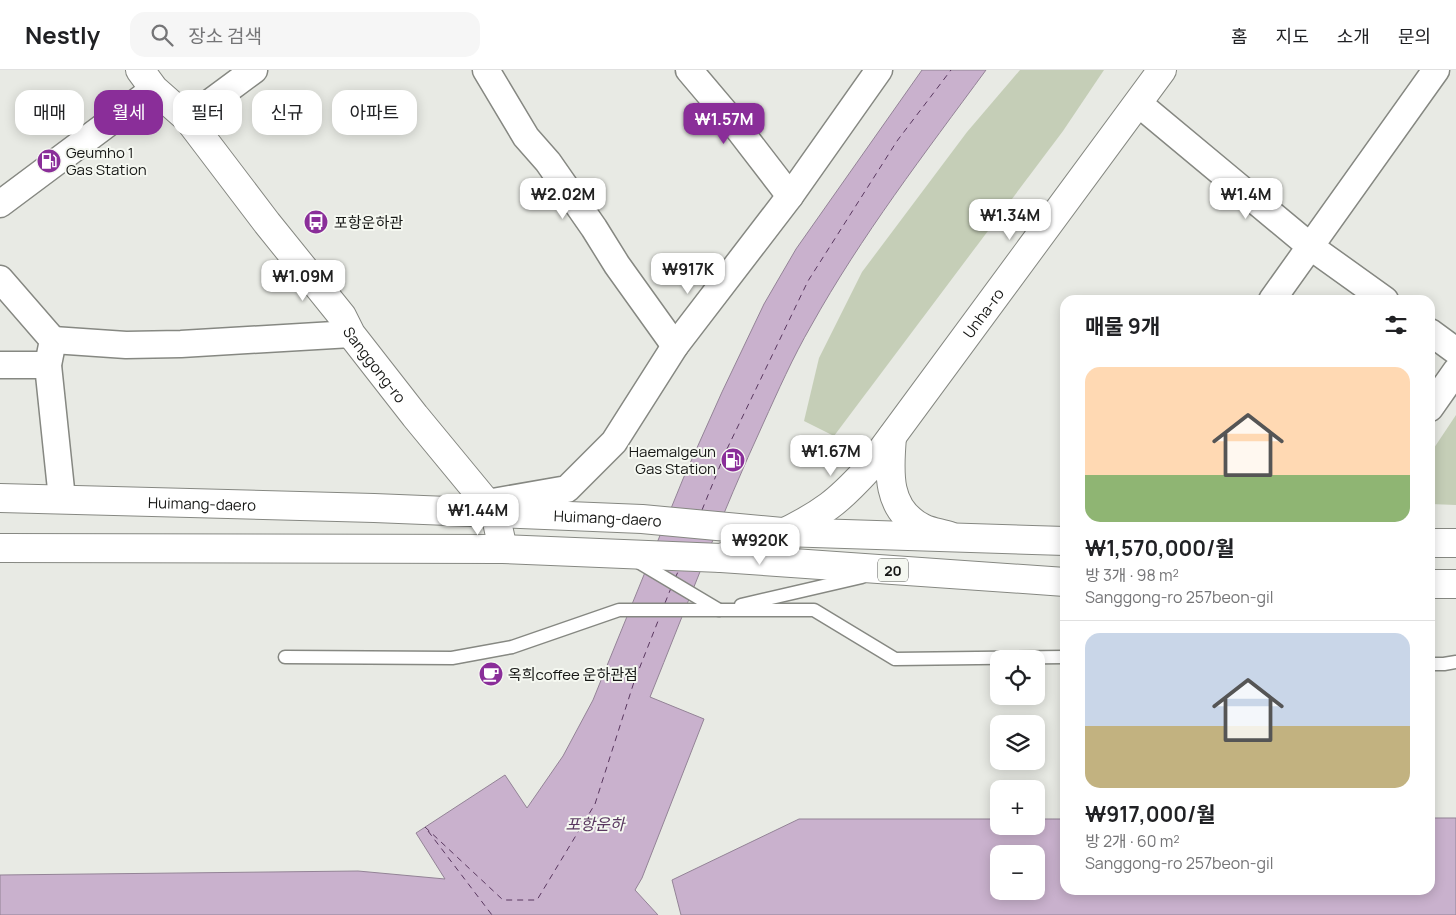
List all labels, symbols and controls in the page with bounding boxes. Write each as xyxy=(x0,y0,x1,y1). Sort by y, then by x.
search box xyxy=(130,12,480,57)
text: Nestly xyxy=(25,18,100,51)
icon: search xyxy=(148,21,176,49)
text: 장소 검색 xyxy=(188,23,262,49)
text: 홈 xyxy=(1231,24,1248,48)
text: 지도 xyxy=(1276,24,1309,48)
text: 소개 xyxy=(1337,24,1370,48)
text: 문의 xyxy=(1398,24,1431,48)
chip: 매매 xyxy=(15,90,84,135)
chip: 월세 xyxy=(94,90,163,135)
chip: 필터 xyxy=(173,90,242,135)
chip: 신규 xyxy=(252,90,322,135)
chip: 아파트 xyxy=(332,90,417,135)
pin: ₩1.57M xyxy=(683,102,765,145)
text: ₩1.57M xyxy=(694,108,754,130)
place label: Geumho 1 Gas Station xyxy=(66,142,147,180)
fuel station icon: Geumho 1 Gas Station xyxy=(36,148,62,174)
pin: ₩2.02M xyxy=(522,178,604,220)
pin: ₩1.4M xyxy=(1211,178,1281,220)
text: ₩2.02M xyxy=(531,183,595,205)
text: ₩1.4M xyxy=(1221,183,1271,205)
pin: ₩1.34M xyxy=(969,198,1051,241)
text: ₩1.34M xyxy=(980,204,1040,226)
bus stop icon: 포항운하관 xyxy=(303,209,329,235)
place label: 포항운하관 xyxy=(334,212,403,233)
pin: ₩917K xyxy=(653,252,723,295)
text: ₩917K xyxy=(662,258,714,280)
pin: ₩1.09M xyxy=(262,260,344,302)
text: ₩1.09M xyxy=(272,265,334,287)
street label: Unha-ro xyxy=(958,284,1009,342)
icon: filters xyxy=(1382,311,1410,339)
text: 매물 9개 xyxy=(1085,312,1160,340)
street label: Sanggong-ro xyxy=(339,323,411,407)
icon: home xyxy=(1203,400,1293,490)
pin: ₩1.67M xyxy=(790,434,872,477)
text: ₩1.67M xyxy=(801,440,861,462)
place label: Haemalgeun Gas Station xyxy=(629,441,716,479)
fuel station icon: Haemalgeun Gas Station xyxy=(720,447,746,473)
street label: Huimang-daero xyxy=(148,491,256,515)
pin: ₩1.44M xyxy=(437,494,519,536)
text: ₩1.44M xyxy=(448,499,508,521)
street label: Huimang-daero xyxy=(553,505,663,531)
pin: ₩920K xyxy=(725,524,795,566)
text: ₩920K xyxy=(732,529,788,551)
text: ₩1,570,000/월 xyxy=(1085,534,1235,562)
road number: 20 xyxy=(878,558,908,582)
text: 방 3개 · 98 m² xyxy=(1085,564,1179,586)
text: Sanggong-ro 257beon-gil xyxy=(1085,586,1273,608)
map controls xyxy=(990,650,1045,900)
button: locate xyxy=(990,650,1045,705)
cafe icon: 옥희coffee 운하관점 xyxy=(478,661,504,687)
place label: 옥희coffee 운하관점 xyxy=(508,664,638,685)
icon: home xyxy=(1203,665,1293,755)
button: layers xyxy=(990,715,1045,770)
button: + xyxy=(990,780,1045,835)
text: ₩917,000/월 xyxy=(1085,800,1216,828)
water label: 포항운하 xyxy=(566,813,627,835)
text: 방 2개 · 60 m² xyxy=(1085,830,1180,852)
button: − xyxy=(990,845,1045,900)
text: Sanggong-ro 257beon-gil xyxy=(1085,852,1273,874)

